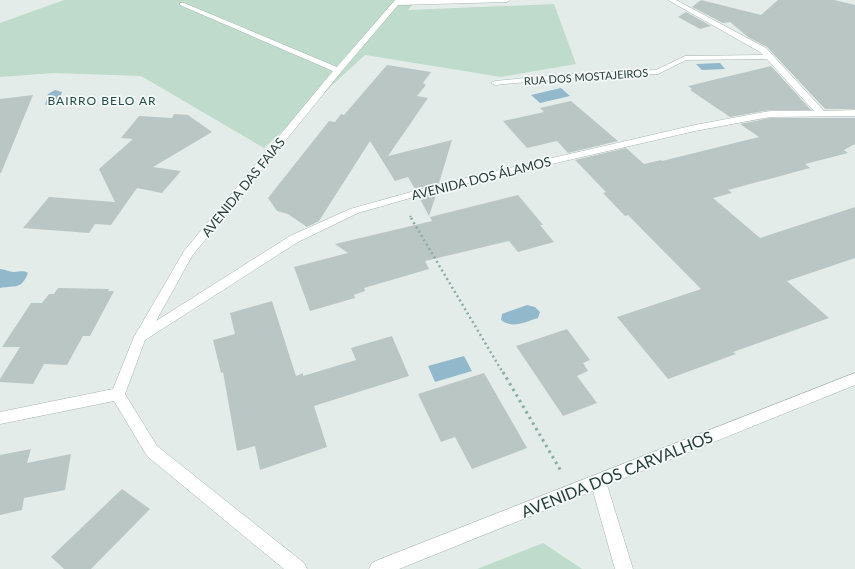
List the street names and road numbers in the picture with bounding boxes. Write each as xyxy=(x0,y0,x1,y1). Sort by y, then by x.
street label: RUA DOS MOSTAJEIROS xyxy=(523,66,649,87)
street label: AVENIDA DAS FAIAS xyxy=(198,134,288,240)
street label: AVENIDA DOS ÁLAMOS xyxy=(410,153,552,203)
street label: AVENIDA DOS CARVALHOS xyxy=(518,426,715,521)

